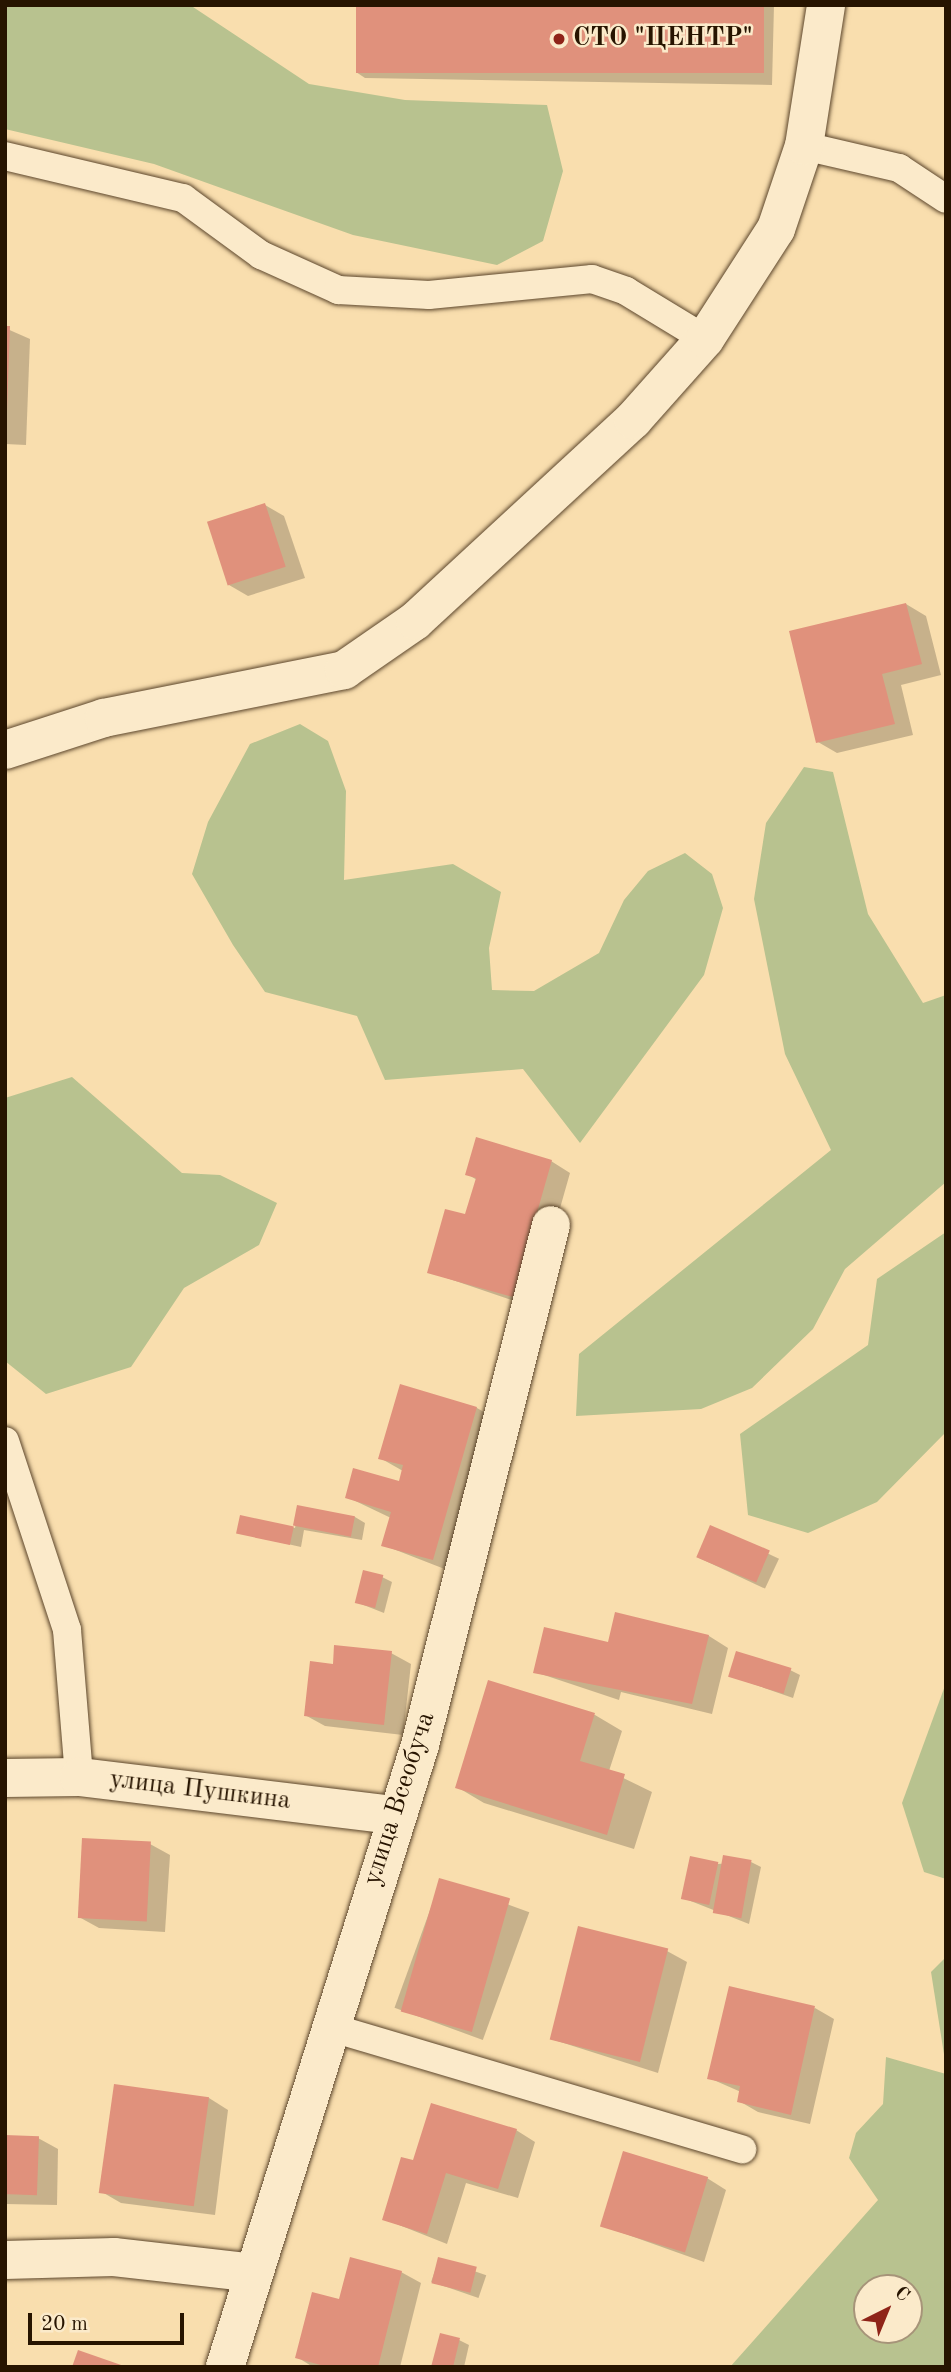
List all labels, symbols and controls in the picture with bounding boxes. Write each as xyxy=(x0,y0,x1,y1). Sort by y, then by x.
place label: СТО "ЦЕНТР" xyxy=(573,23,753,55)
marker: СТО "ЦЕНТР" xyxy=(551,31,567,47)
street label: улица Всеобуча xyxy=(357,1708,443,1890)
street label: улица Пушкина xyxy=(108,1764,292,1818)
north arrow xyxy=(853,2274,923,2344)
text: С xyxy=(890,2284,912,2306)
scale bar xyxy=(32,2298,187,2342)
text: 20 m xyxy=(41,2314,88,2335)

